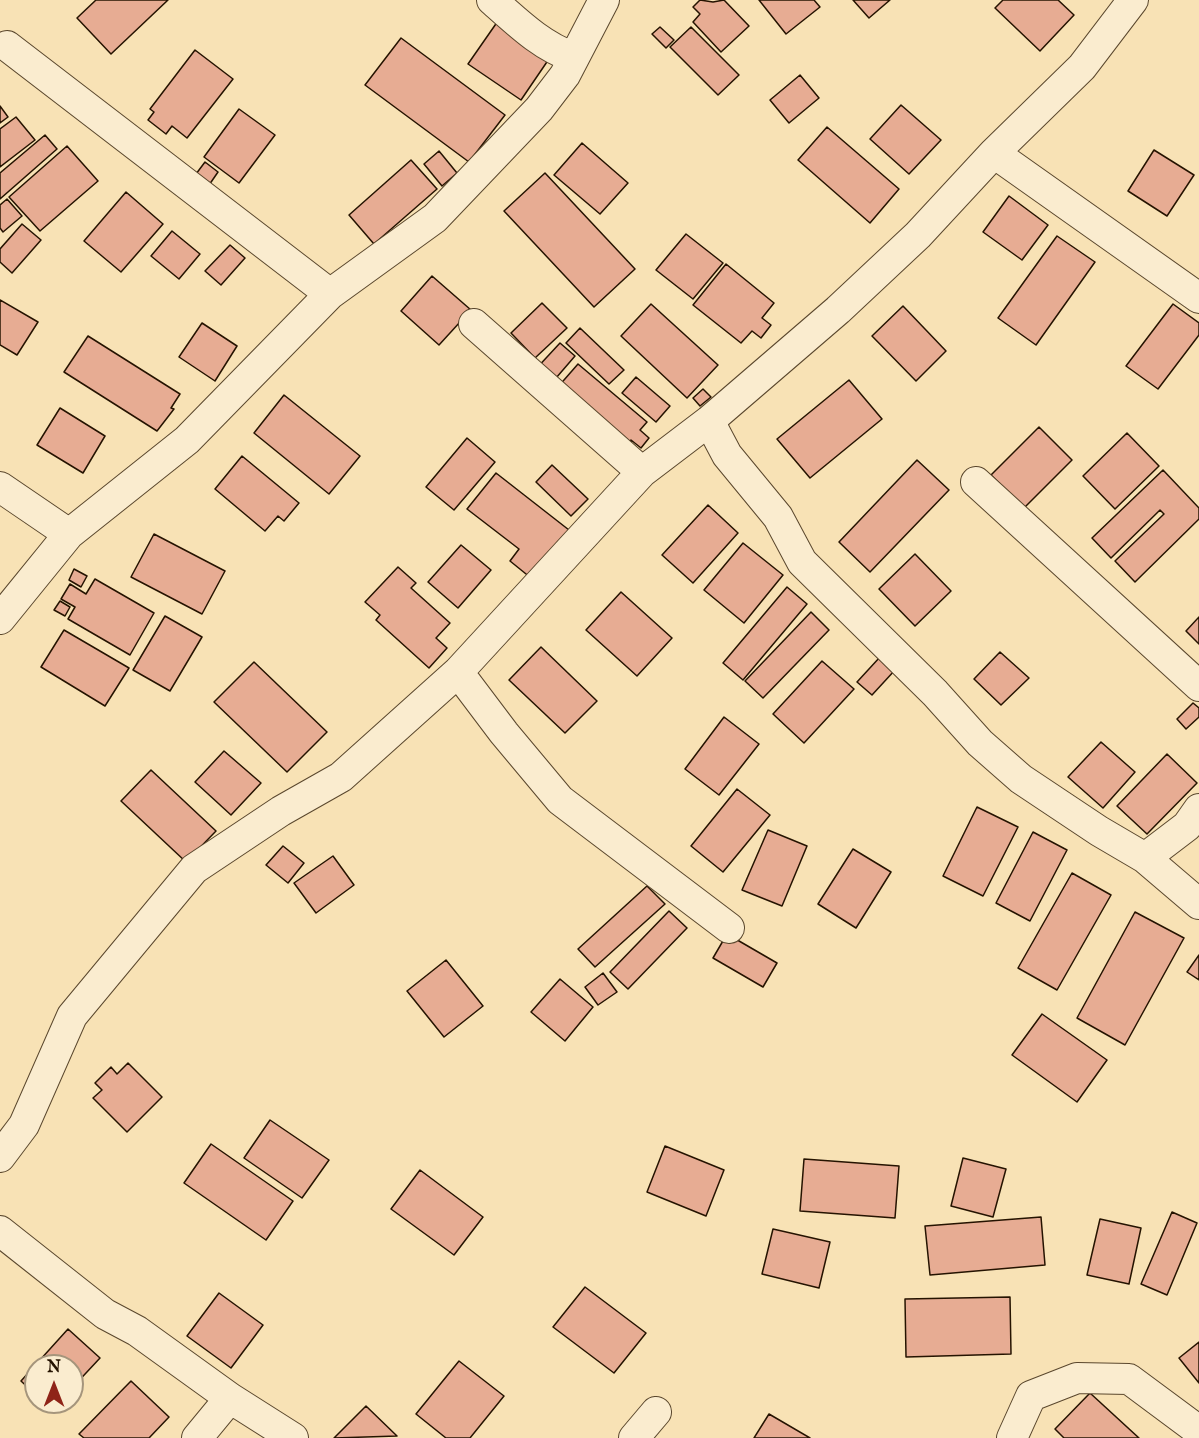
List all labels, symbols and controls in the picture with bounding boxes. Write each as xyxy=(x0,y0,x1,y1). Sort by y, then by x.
north arrow xyxy=(24,1354,84,1414)
text: N xyxy=(47,1358,61,1378)

